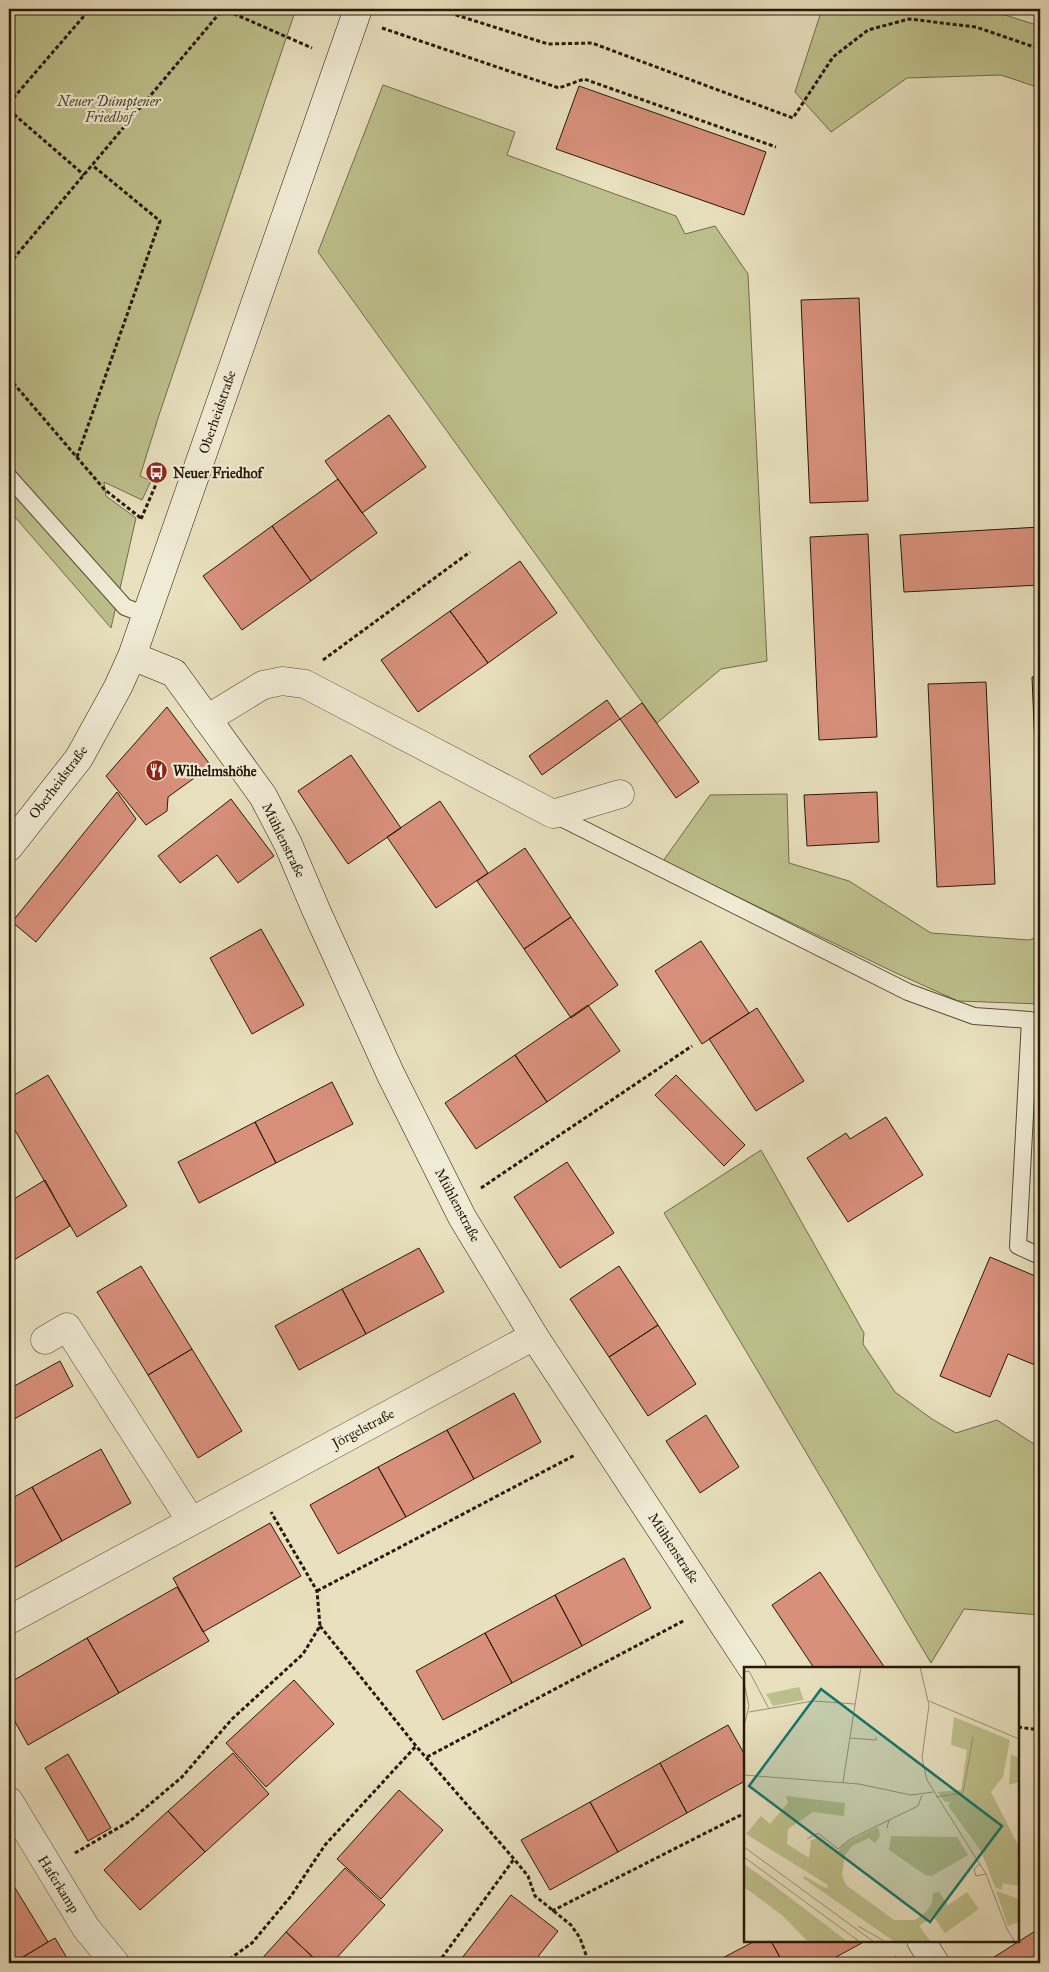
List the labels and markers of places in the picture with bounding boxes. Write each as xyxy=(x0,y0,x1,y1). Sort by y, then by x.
bus stop icon: Neuer Friedhof xyxy=(145,461,169,485)
place label: Neuer Friedhof xyxy=(173,465,265,482)
restaurant icon: Wilhelmshöhe xyxy=(145,759,169,783)
place label: Wilhelmshöhe xyxy=(173,763,257,780)

